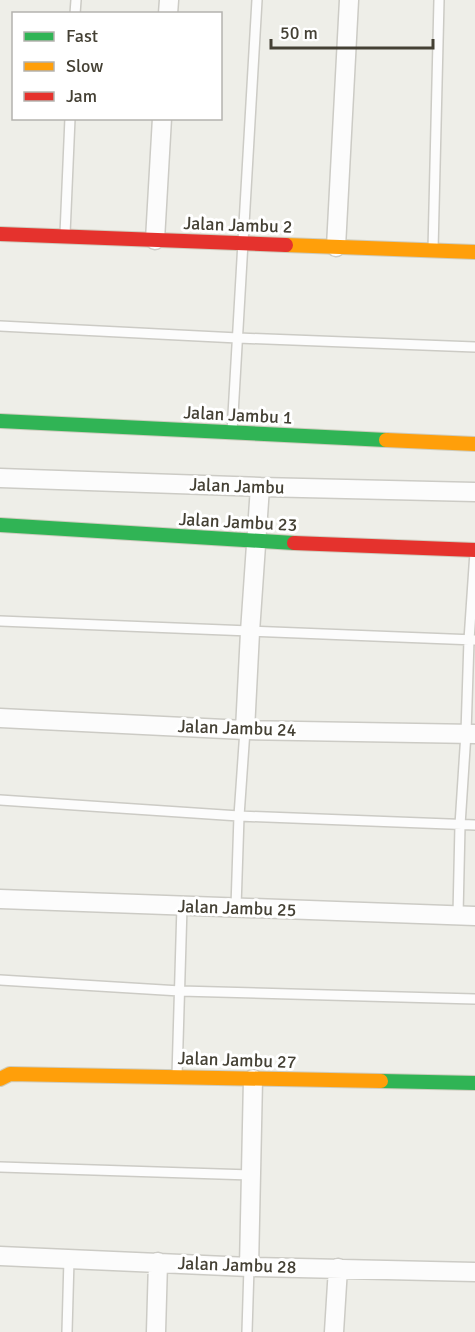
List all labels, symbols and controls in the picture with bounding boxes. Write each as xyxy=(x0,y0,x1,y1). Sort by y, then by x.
legend xyxy=(12,12,222,120)
scale bar xyxy=(271,12,433,50)
text: 50 m xyxy=(280,22,318,44)
text: Fast xyxy=(66,25,98,47)
text: Slow xyxy=(66,55,103,77)
text: Jam xyxy=(66,85,97,107)
street label: Jalan Jambu 2 xyxy=(183,212,293,238)
street label: Jalan Jambu 1 xyxy=(183,401,293,429)
street label: Jalan Jambu xyxy=(189,473,285,499)
street label: Jalan Jambu 23 xyxy=(178,508,298,536)
street label: Jalan Jambu 24 xyxy=(177,715,297,741)
street label: Jalan Jambu 25 xyxy=(177,895,297,921)
street label: Jalan Jambu 27 xyxy=(177,1047,297,1073)
street label: Jalan Jambu 28 xyxy=(177,1252,297,1278)

